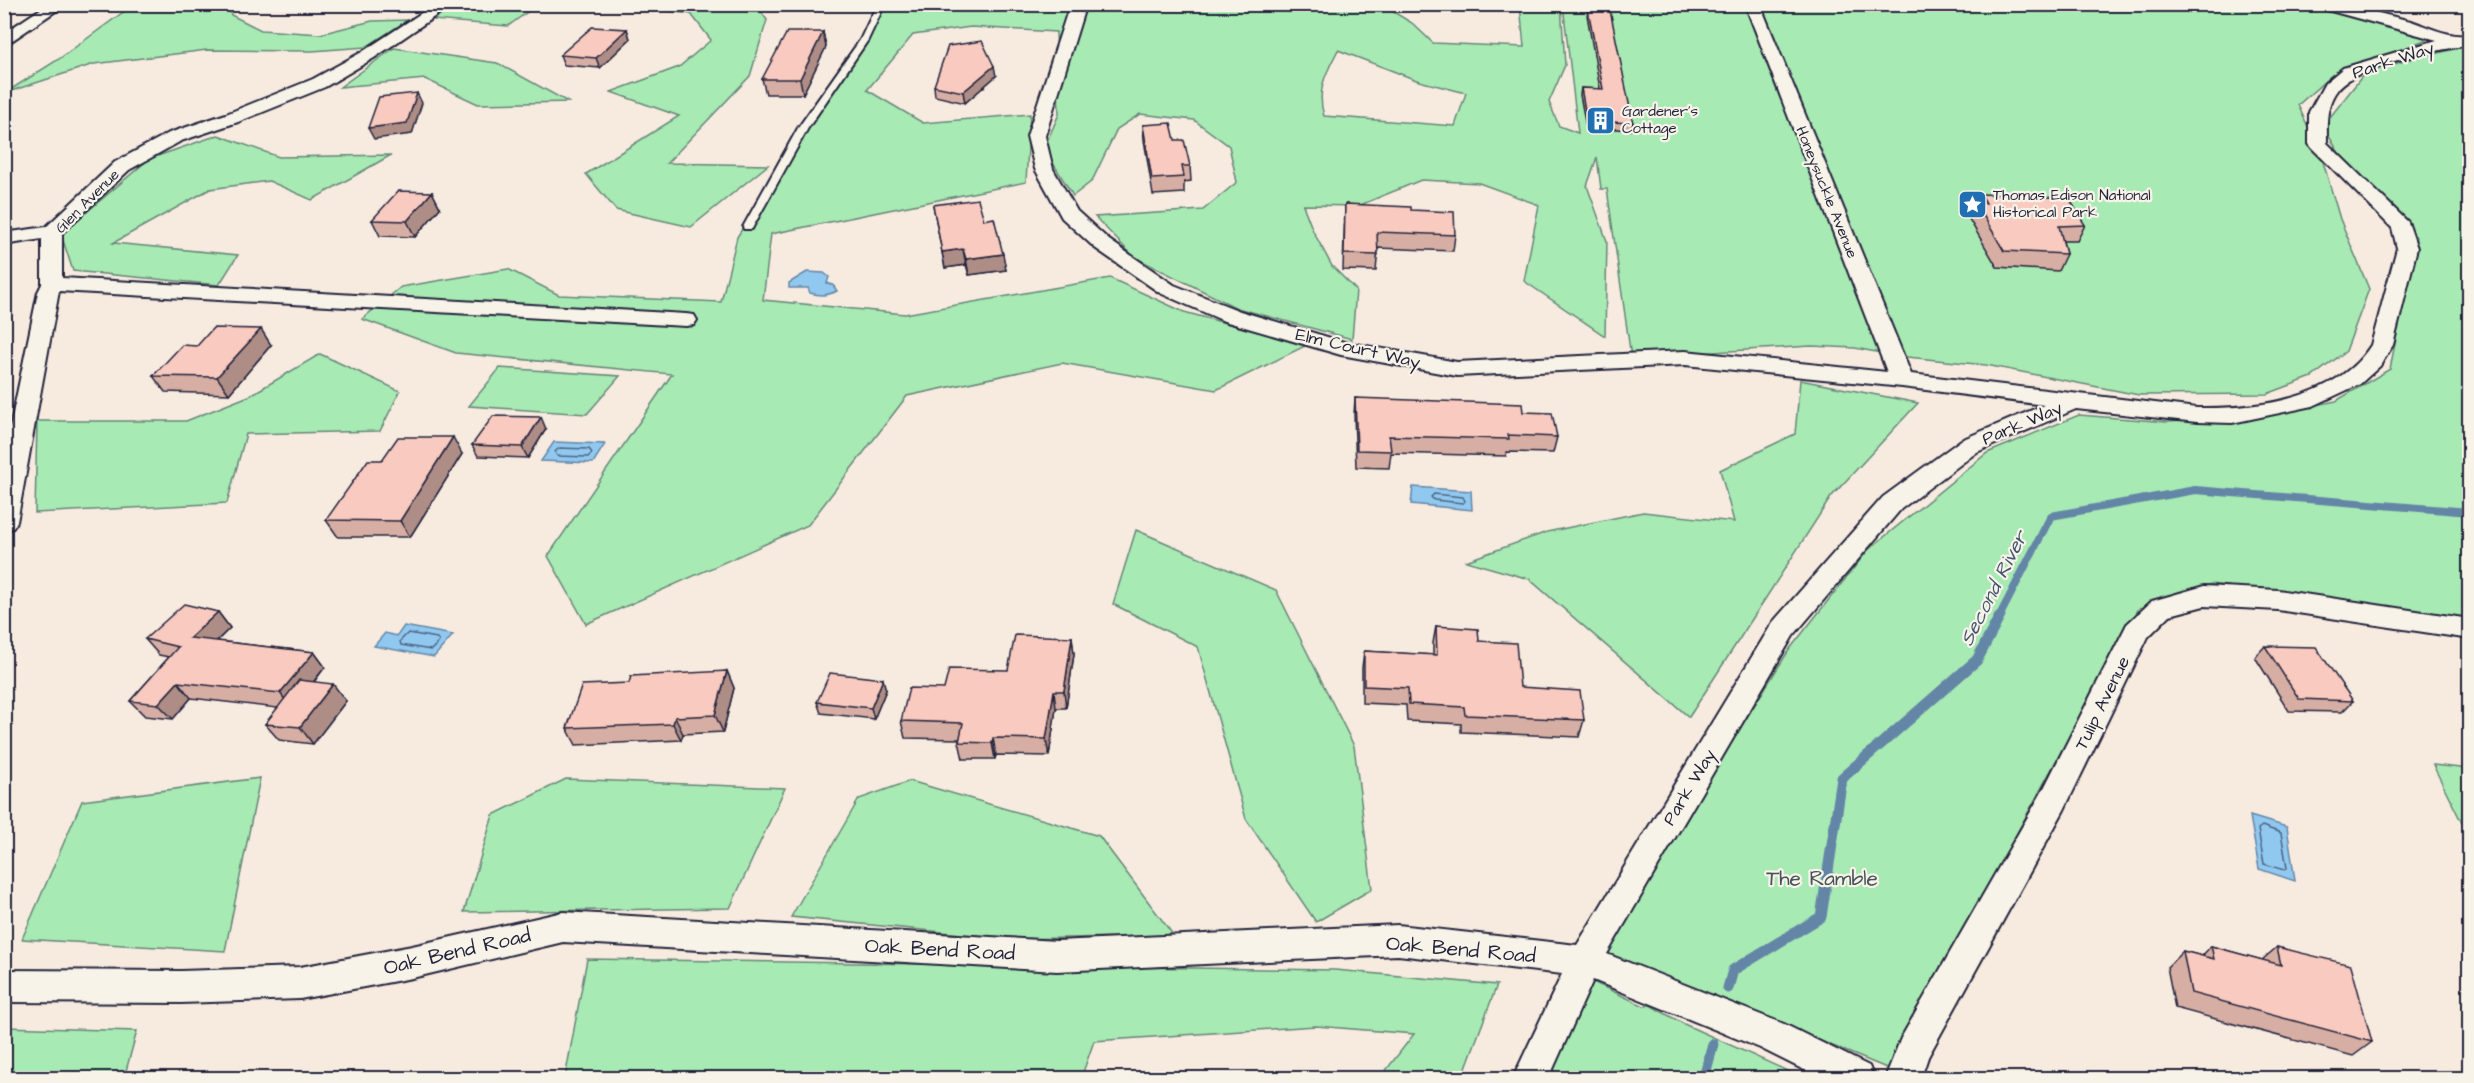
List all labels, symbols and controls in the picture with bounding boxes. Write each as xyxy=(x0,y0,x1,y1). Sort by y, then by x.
street label: Park Way xyxy=(2349,35,2438,86)
place label: Gardener's Cottage xyxy=(1622,101,1698,140)
building icon: Gardener's Cottage xyxy=(1585,104,1617,136)
street label: Honeysuckle Avenue xyxy=(1790,123,1863,262)
street label: Glen Avenue xyxy=(51,165,124,238)
place label: Thomas Edison National Historical Park xyxy=(1993,185,2151,223)
place icon: Thomas Edison National Historical Park xyxy=(1956,188,1988,220)
street label: Elm Court Way xyxy=(1293,322,1423,376)
street label: Park Way xyxy=(1978,395,2067,452)
water label: Second River xyxy=(1953,525,2036,651)
street label: Tulip Avenue xyxy=(2069,652,2136,754)
street label: Park Way xyxy=(1657,744,1723,831)
park label: The Ramble xyxy=(1766,864,1878,893)
street label: Oak Bend Road xyxy=(381,920,534,983)
street label: Oak Bend Road xyxy=(1385,929,1537,971)
street label: Oak Bend Road xyxy=(864,931,1016,968)

